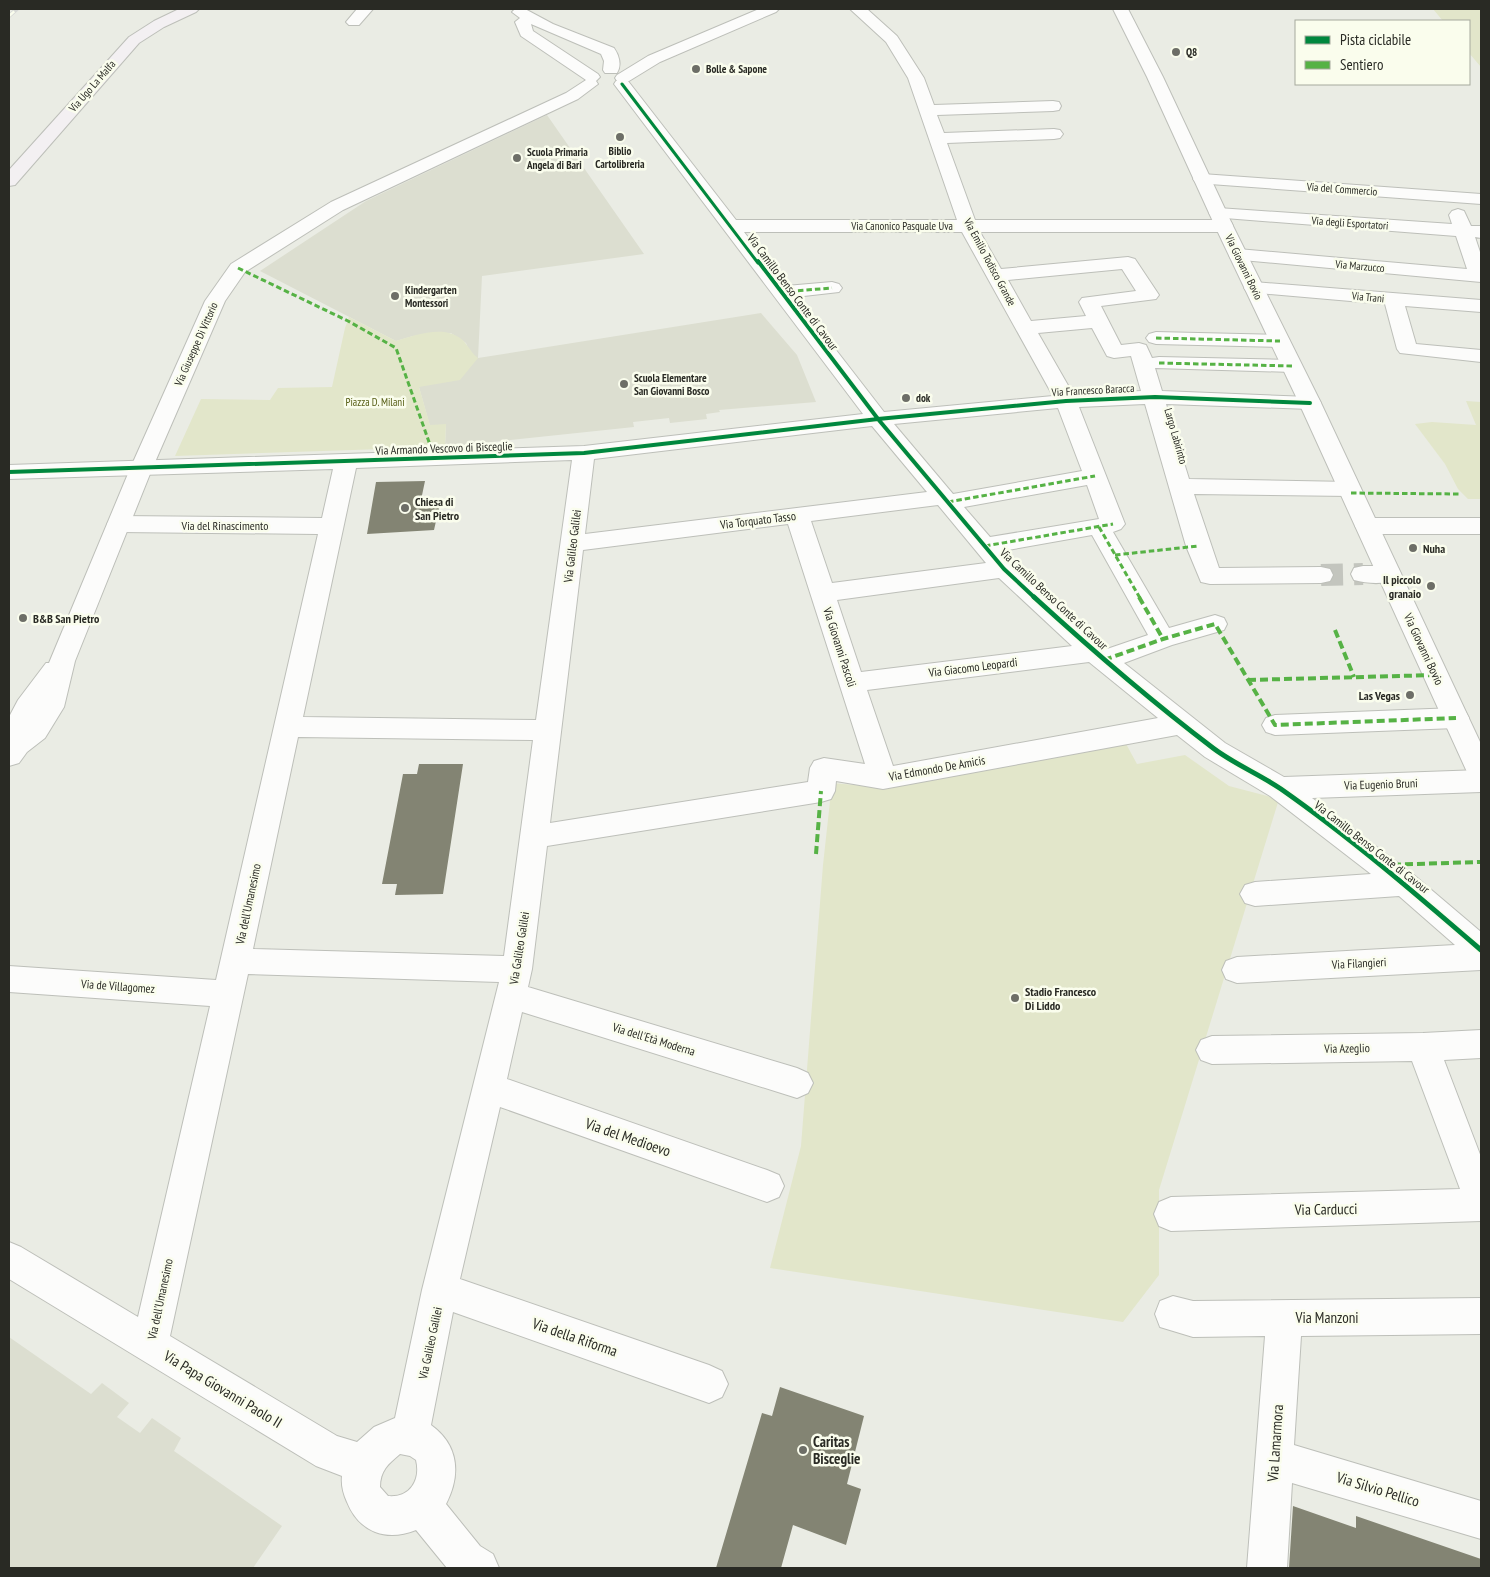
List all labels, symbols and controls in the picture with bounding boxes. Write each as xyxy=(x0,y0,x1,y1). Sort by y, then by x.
legend xyxy=(1295,20,1470,85)
text: Pista ciclabile xyxy=(1340,30,1411,49)
place label: Q8 xyxy=(1186,45,1197,59)
marker: Q8 xyxy=(1170,46,1182,58)
text: Sentiero xyxy=(1340,55,1383,74)
street label: Via Ugo La Malfa xyxy=(65,57,118,116)
place label: Bolle & Sapone xyxy=(706,62,767,76)
marker: Bolle & Sapone xyxy=(690,63,702,75)
marker: Biblio Cartolibreria xyxy=(614,131,626,143)
place label: Biblio Cartolibreria xyxy=(595,144,645,171)
place label: Scuola Primaria Angela di Bari xyxy=(526,145,588,172)
marker: Scuola Primaria Angela di Bari xyxy=(511,152,523,164)
street label: Via del Commercio xyxy=(1305,179,1378,198)
street label: Via degli Esportatori xyxy=(1310,213,1389,233)
street label: Via Emilio Todisco Grande xyxy=(960,215,1019,309)
street label: Via Canonico Pasquale Uva xyxy=(850,219,953,233)
street label: Via Camillo Benso Conte di Cavour xyxy=(744,230,842,354)
street label: Via Giovanni Bovio xyxy=(1222,231,1266,302)
street label: Via Marzucco xyxy=(1334,257,1386,275)
place label: Kindergarten Montessori xyxy=(405,283,457,310)
street label: Via Trani xyxy=(1350,289,1385,305)
marker: Kindergarten Montessori xyxy=(389,290,401,302)
street label: Via Giuseppe Di Vittorio xyxy=(171,300,221,389)
place label: Scuola Elementare San Giovanni Bosco xyxy=(634,371,710,398)
marker: Scuola Elementare San Giovanni Bosco xyxy=(618,378,630,390)
street label: Via Francesco Baracca xyxy=(1050,381,1135,399)
place label: dok xyxy=(916,391,931,405)
marker: dok xyxy=(900,392,912,404)
park label: Piazza D. Milani xyxy=(345,395,405,409)
street label: Largo Labirinto xyxy=(1161,406,1191,466)
street label: Via Armando Vescovo di Bisceglie xyxy=(374,438,513,458)
place label: Chiesa di San Pietro xyxy=(415,494,460,523)
marker: Chiesa di San Pietro xyxy=(399,502,411,514)
street label: Via Torquato Tasso xyxy=(718,508,797,532)
street label: Via Galileo Galilei xyxy=(560,509,584,584)
street label: Via del Rinascimento xyxy=(181,518,268,533)
place label: Nuha xyxy=(1423,541,1445,556)
marker: Nuha xyxy=(1407,542,1419,554)
street label: Via Camillo Benso Conte di Cavour xyxy=(996,544,1112,653)
place label: Il piccolo granaio xyxy=(1383,572,1422,601)
marker: Il piccolo granaio xyxy=(1425,580,1437,592)
street label: Via Giovanni Pascoli xyxy=(820,604,860,689)
street label: Via Giovanni Bovio xyxy=(1400,610,1447,687)
place label: B&B San Pietro xyxy=(33,611,100,626)
marker: B&B San Pietro xyxy=(17,612,29,624)
street label: Via Giacomo Leopardi xyxy=(927,654,1018,680)
place label: Las Vegas xyxy=(1359,688,1400,703)
marker: Las Vegas xyxy=(1404,689,1416,701)
street label: Via Edmondo De Amicis xyxy=(887,752,986,784)
street label: Via Eugenio Bruni xyxy=(1343,775,1418,793)
street label: Via Camillo Benso Conte di Cavour xyxy=(1311,797,1433,897)
street label: Via dell'Umanesimo xyxy=(232,862,264,947)
street label: Via Galileo Galilei xyxy=(506,911,532,986)
street label: Via Filangieri xyxy=(1330,954,1387,972)
street label: Via de Villagomez xyxy=(80,976,155,996)
place label: Stadio Francesco Di Liddo xyxy=(1025,984,1097,1013)
marker: Stadio Francesco Di Liddo xyxy=(1009,992,1021,1004)
street label: Via dell'Età Moderna xyxy=(610,1019,697,1059)
street label: Via Azeglio xyxy=(1323,1040,1370,1056)
street label: Via del Medioevo xyxy=(582,1113,673,1160)
street label: Via Carducci xyxy=(1293,1199,1358,1219)
street label: Via dell'Umanesimo xyxy=(144,1257,176,1342)
street label: Via Galileo Galilei xyxy=(415,1306,445,1381)
street label: Via Manzoni xyxy=(1294,1308,1359,1327)
street label: Via della Riforma xyxy=(529,1313,620,1360)
street label: Via Papa Giovanni Paolo II xyxy=(159,1346,286,1432)
street label: Via Lamarmora xyxy=(1263,1404,1287,1483)
place label: Caritas Bisceglie xyxy=(813,1432,861,1468)
marker: Caritas Bisceglie xyxy=(797,1444,809,1456)
street label: Via Silvio Pellico xyxy=(1333,1467,1422,1511)

